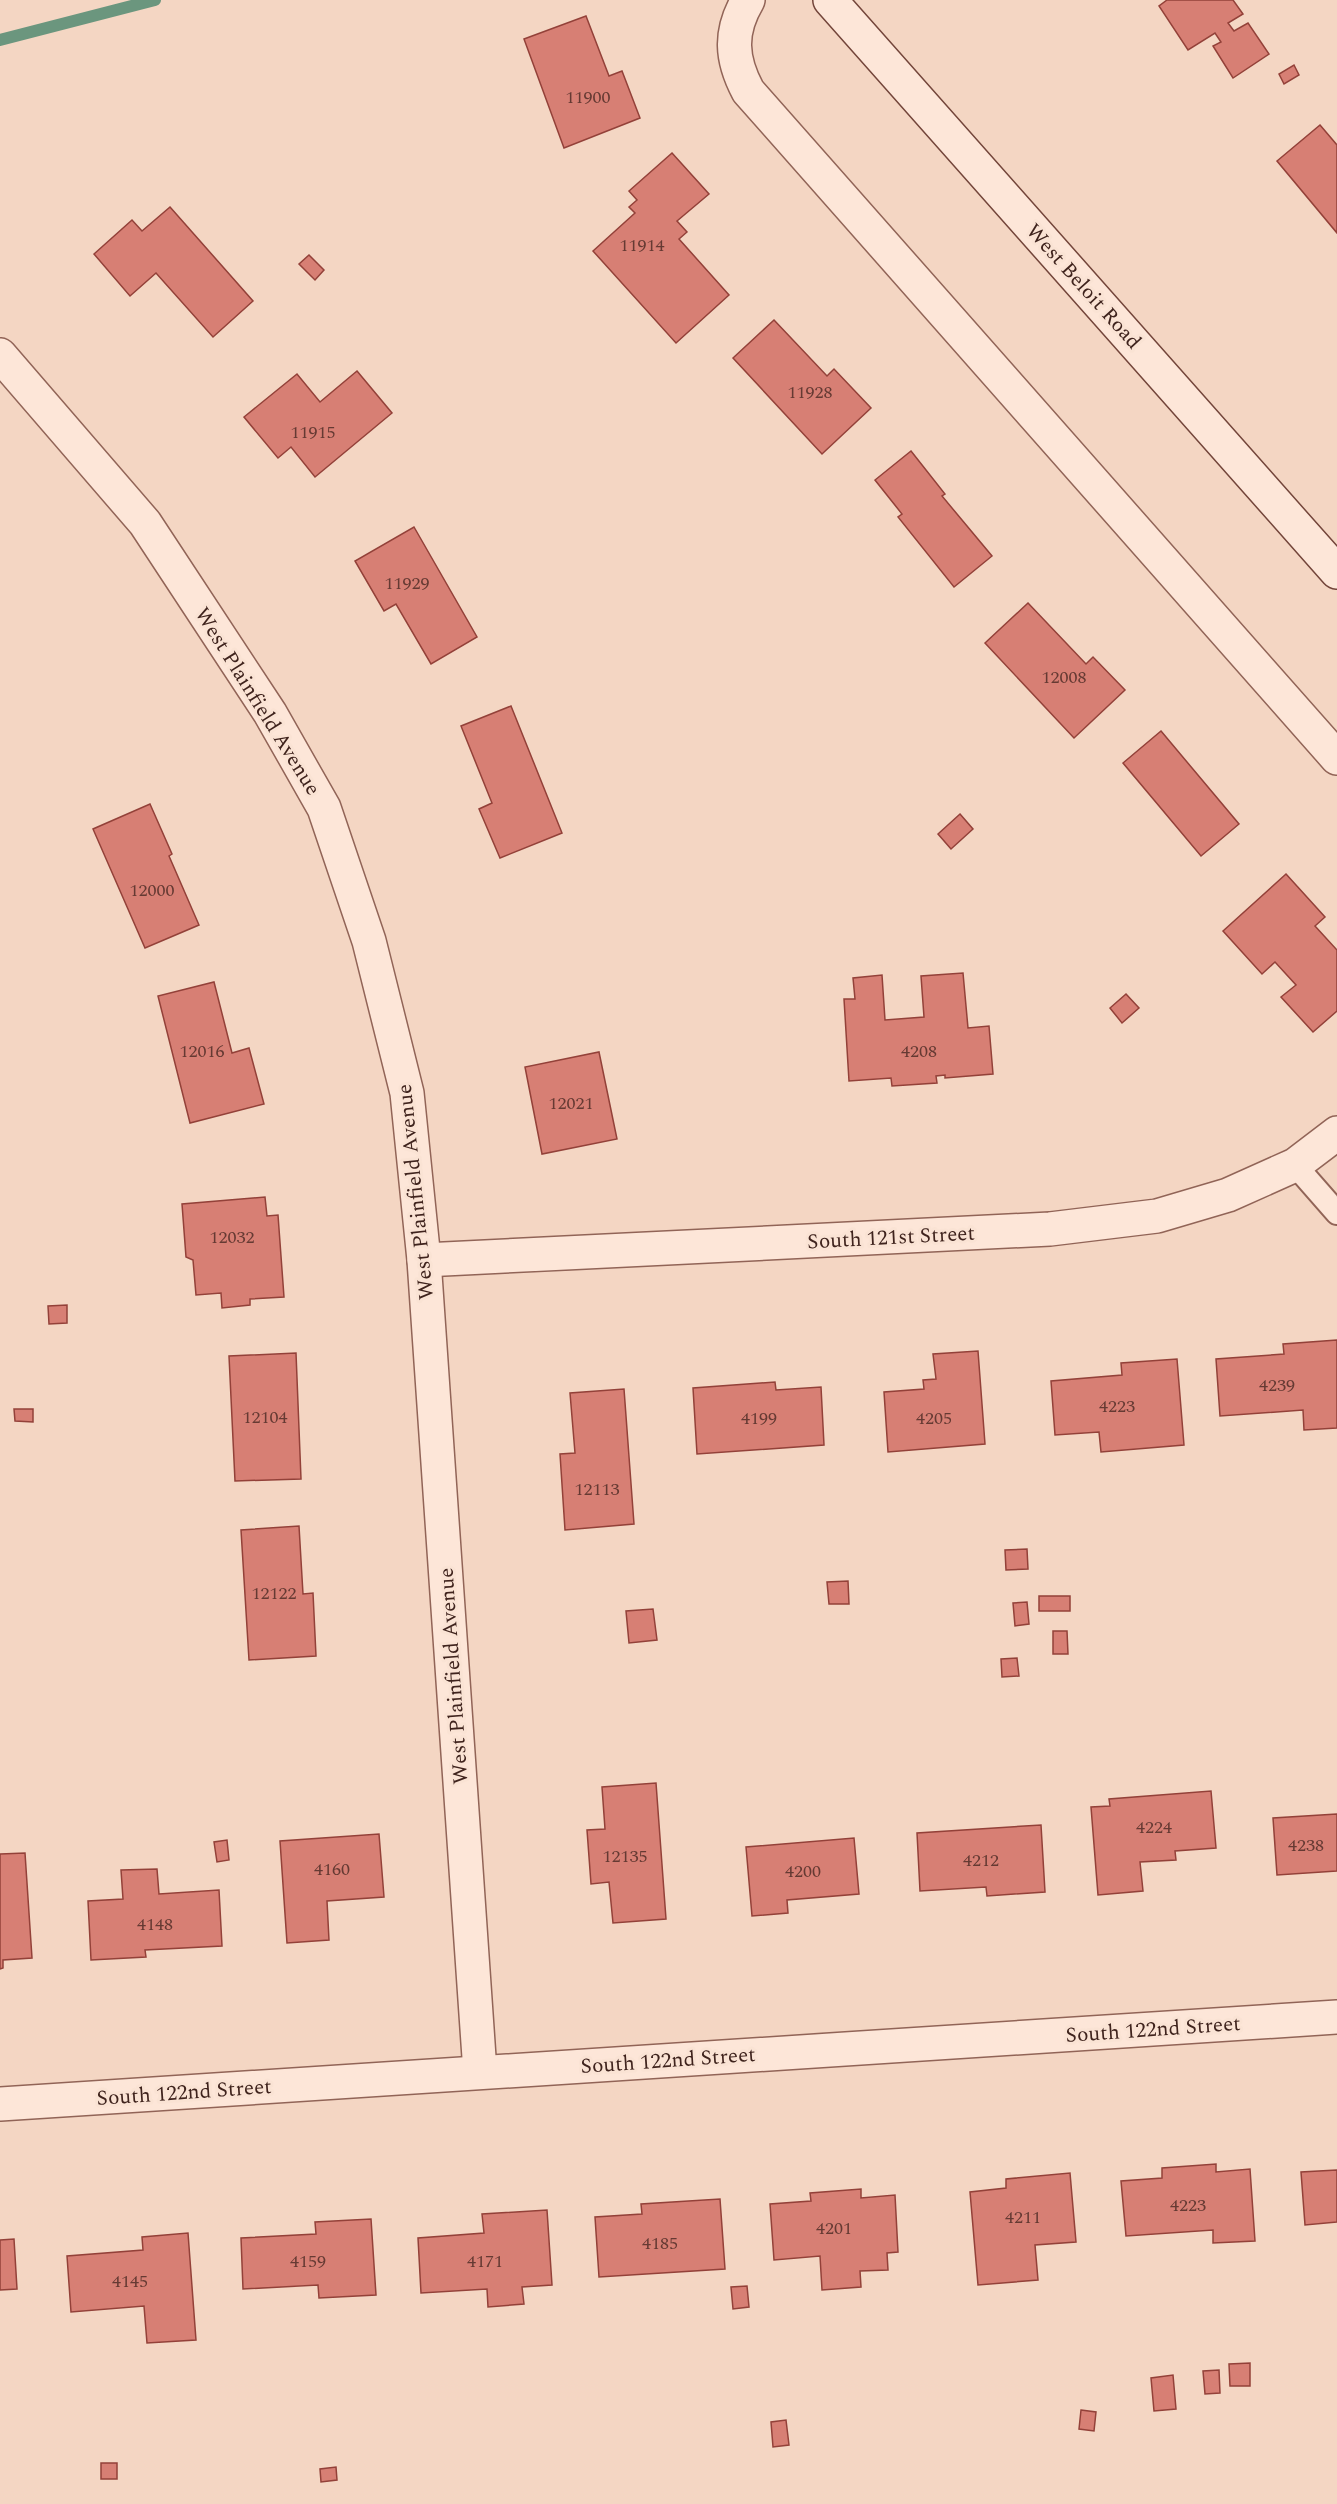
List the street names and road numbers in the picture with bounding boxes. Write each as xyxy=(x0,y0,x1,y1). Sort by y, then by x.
street label: West Beloit Road xyxy=(1018,216,1149,357)
street label: West Plainfield Avenue xyxy=(186,601,328,802)
street label: West Plainfield Avenue xyxy=(389,1082,443,1301)
street label: South 121st Street xyxy=(806,1218,976,1258)
street label: West Plainfield Avenue xyxy=(430,1567,478,1785)
street label: South 122nd Street xyxy=(1064,2008,1242,2052)
street label: South 122nd Street xyxy=(579,2039,757,2083)
street label: South 122nd Street xyxy=(95,2071,273,2115)

